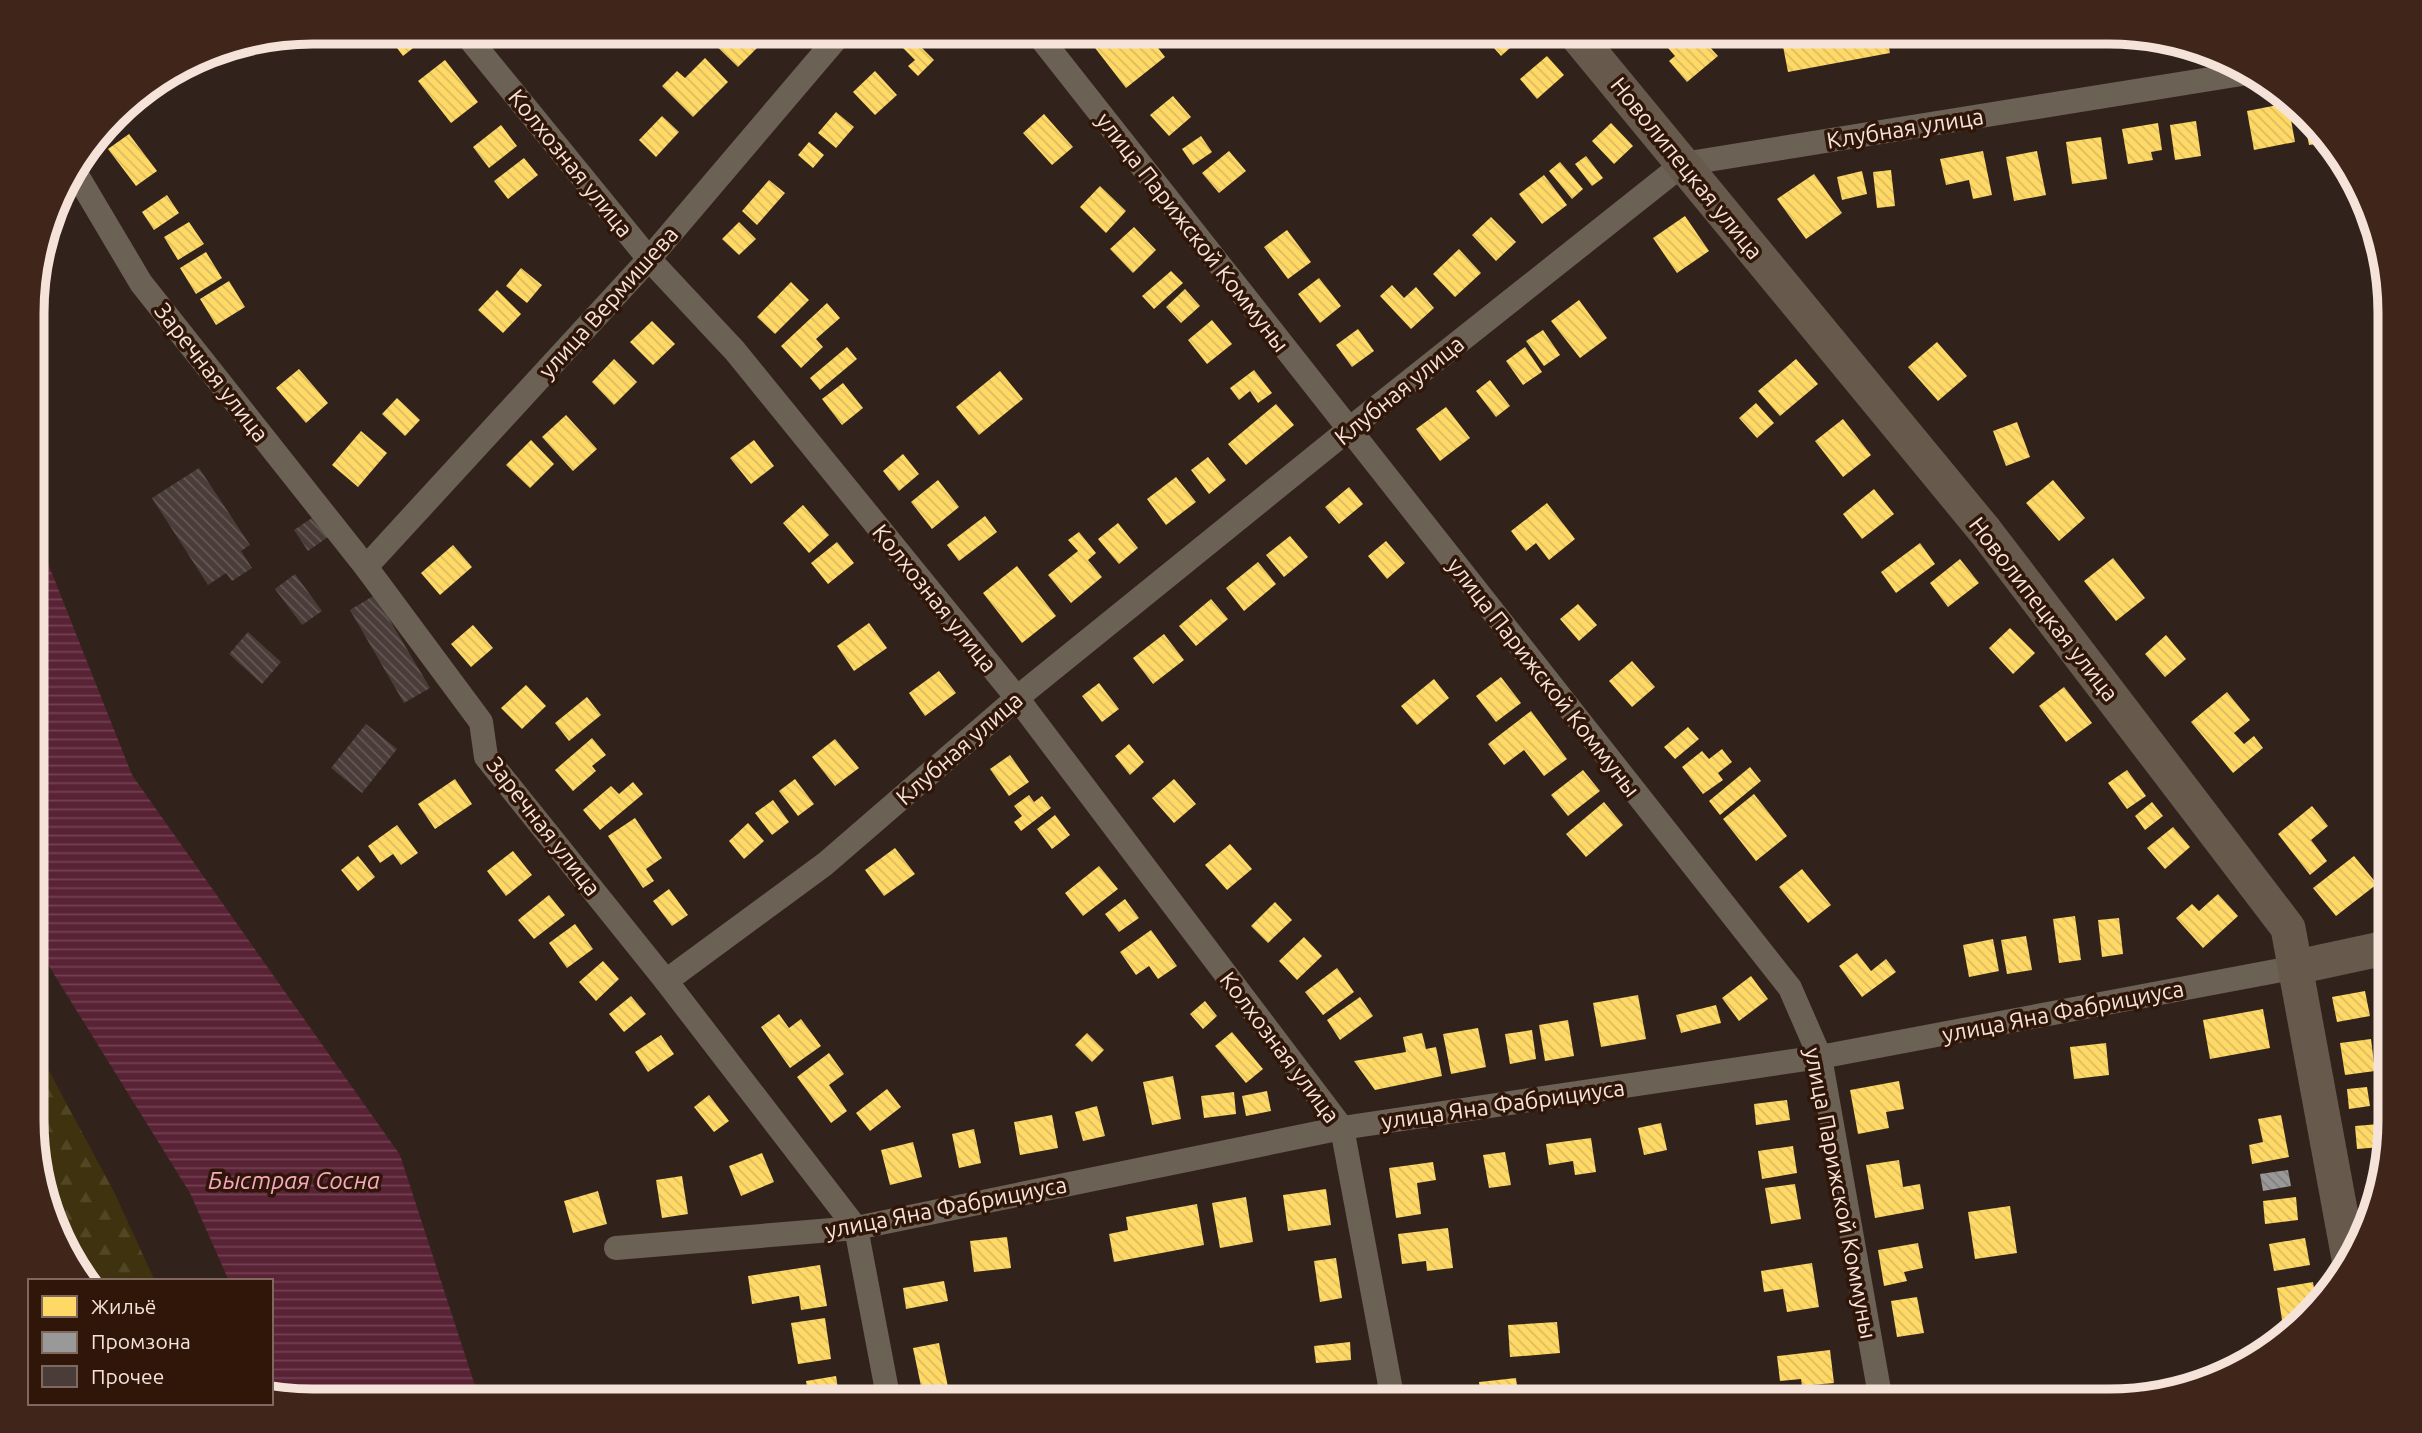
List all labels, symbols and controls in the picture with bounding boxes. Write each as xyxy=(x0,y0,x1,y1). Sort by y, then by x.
street label: Новолипецкая улица xyxy=(1606,72,1768,264)
street label: Колхозная улица xyxy=(504,84,638,242)
street label: Клубная улица xyxy=(1825,103,1985,153)
street label: улица Парижской Коммуны xyxy=(1092,108,1294,356)
street label: улица Вермишева xyxy=(533,221,683,383)
street label: Заречная улица xyxy=(150,298,274,446)
street label: Клубная улица xyxy=(1330,330,1468,450)
street label: Новолипецкая улица xyxy=(1965,512,2123,706)
street label: Колхозная улица xyxy=(868,519,1002,677)
street label: улица Парижской Коммуны xyxy=(1443,553,1645,801)
street label: Клубная улица xyxy=(891,687,1027,809)
street label: Заречная улица xyxy=(482,752,606,900)
street label: Колхозная улица xyxy=(1215,967,1345,1127)
street label: улица Яна Фабрициуса xyxy=(1940,975,2186,1047)
street label: улица Парижской Коммуны xyxy=(1800,1045,1882,1341)
street label: улица Яна Фабрициуса xyxy=(1380,1075,1626,1133)
water label: Быстрая Сосна xyxy=(208,1167,380,1194)
street label: улица Яна Фабрициуса xyxy=(823,1171,1069,1243)
legend xyxy=(28,1279,273,1405)
text: Жильё xyxy=(91,1294,156,1318)
text: Промзона xyxy=(91,1329,191,1353)
text: Прочее xyxy=(91,1364,164,1388)

